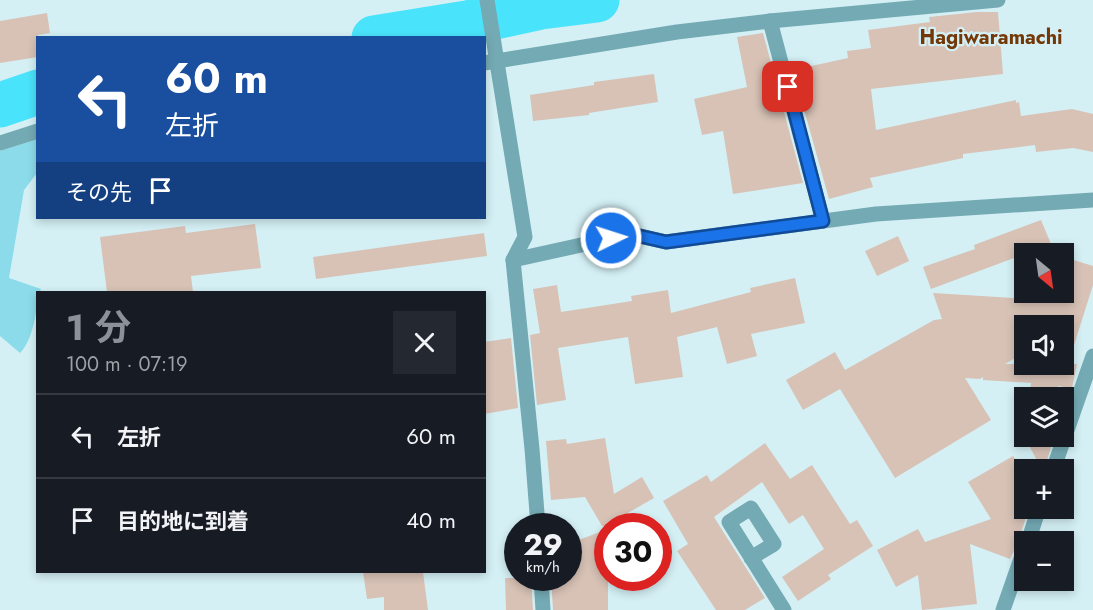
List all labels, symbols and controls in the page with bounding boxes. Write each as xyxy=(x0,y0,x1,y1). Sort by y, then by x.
district label: Hagiwaramachi xyxy=(919,23,1063,52)
text: 60 m xyxy=(165,48,268,109)
icon: left xyxy=(66,60,144,138)
pin xyxy=(762,61,813,112)
icon: arrive xyxy=(771,70,804,103)
text: 左折 xyxy=(165,106,219,145)
icon: arrive xyxy=(144,174,177,207)
text: その先 xyxy=(66,176,132,208)
position arrow xyxy=(579,206,643,270)
north arrow xyxy=(1014,243,1074,303)
map controls xyxy=(1014,243,1074,591)
text: 1 分 xyxy=(66,301,131,353)
button: close xyxy=(393,311,456,374)
button: sound xyxy=(1014,315,1074,375)
text: 100 m · 07:19 xyxy=(66,350,188,379)
button: layers xyxy=(1014,387,1074,447)
icon: left xyxy=(66,420,99,453)
text: 60 m xyxy=(406,420,456,452)
text: 左折 xyxy=(117,421,161,453)
button: + xyxy=(1014,459,1074,519)
icon: arrive xyxy=(66,504,99,537)
text: 40 m xyxy=(406,504,456,536)
text: 目的地に到着 xyxy=(117,505,249,537)
speed limit sign: 30 xyxy=(594,513,672,591)
text: 29 xyxy=(523,523,563,566)
button: − xyxy=(1014,531,1074,591)
text: km/h xyxy=(526,556,560,578)

